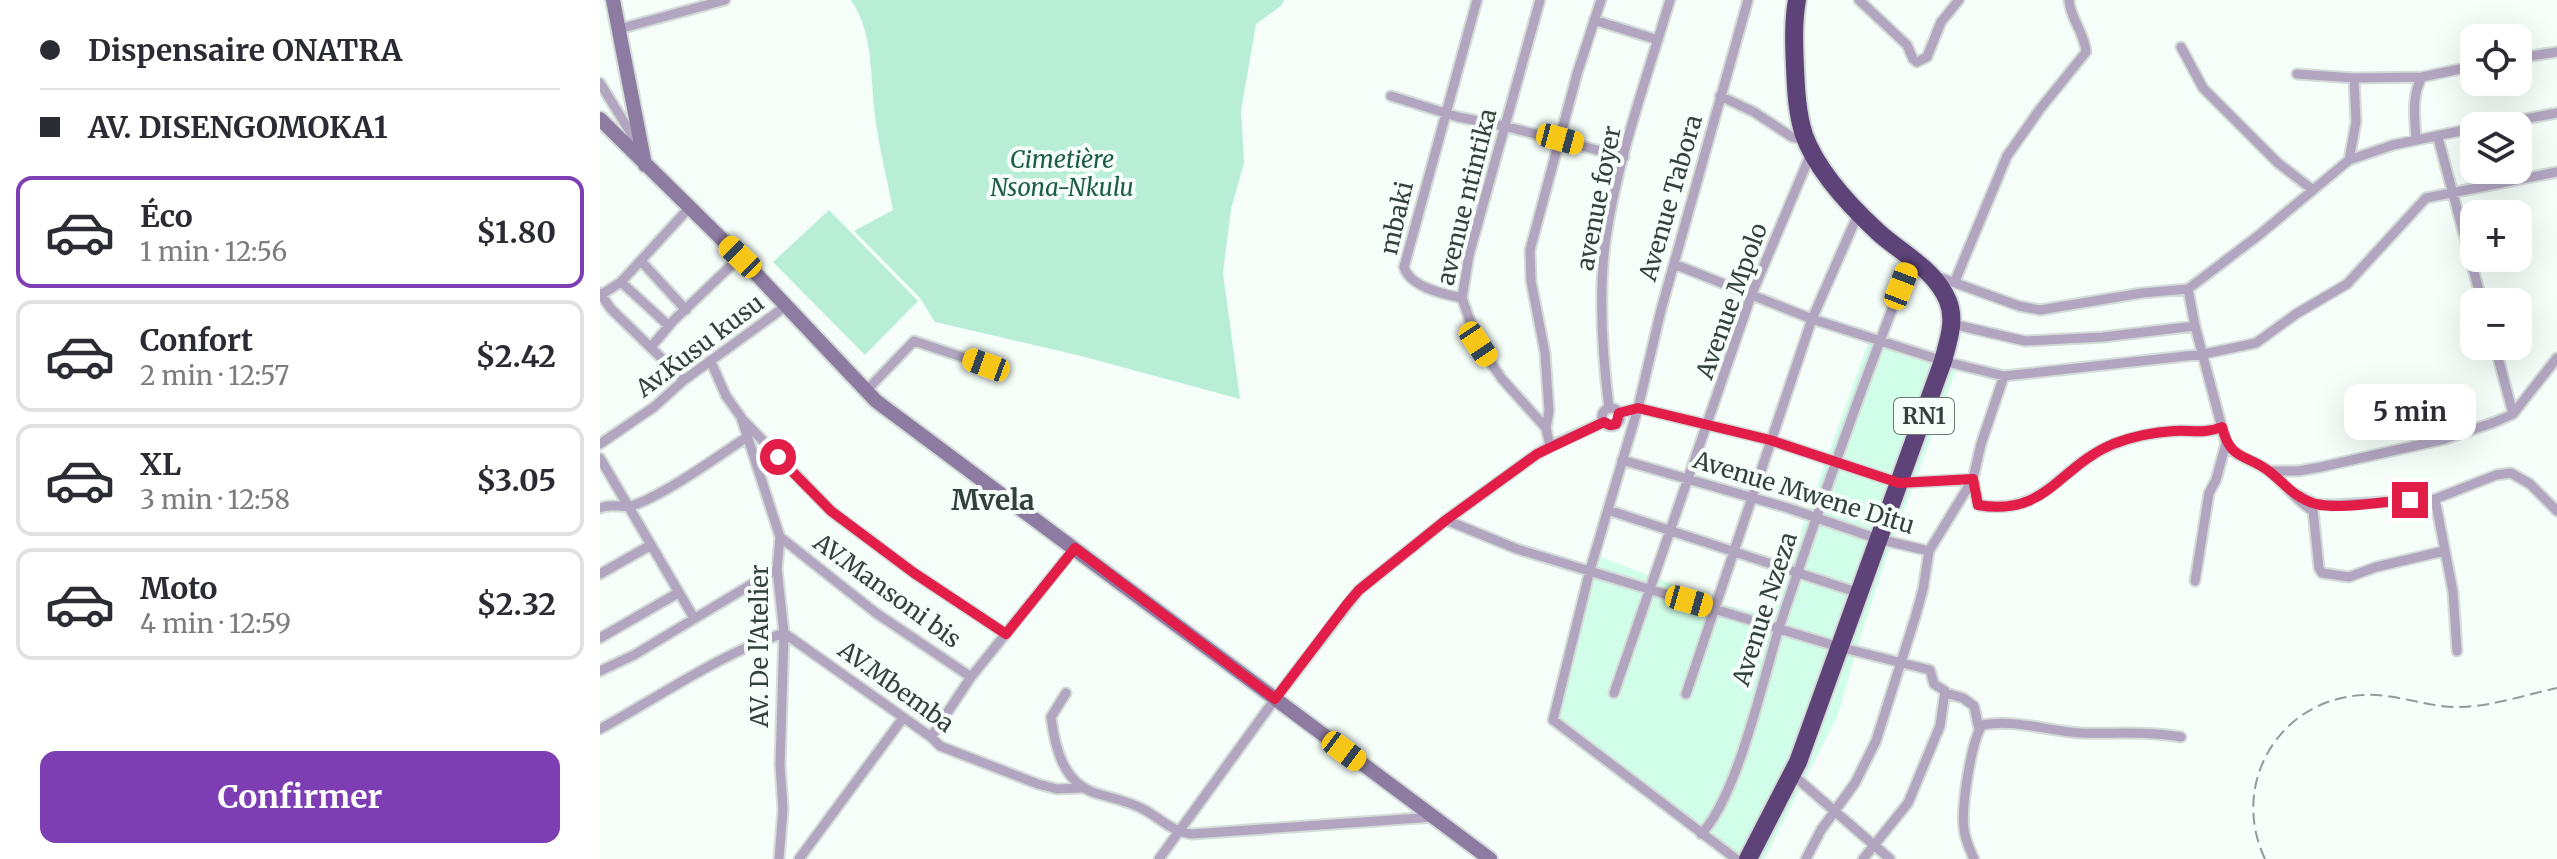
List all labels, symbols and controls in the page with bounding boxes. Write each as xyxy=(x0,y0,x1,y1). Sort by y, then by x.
map controls xyxy=(2460,24,2532,360)
button: locate xyxy=(2460,24,2532,96)
text: Dispensaire ONATRA xyxy=(88,31,402,69)
street label: avenue ntintika xyxy=(1430,105,1503,288)
text: AV. DISENGOMOKA1 xyxy=(88,108,388,146)
street label: Avenue Tabora xyxy=(1632,111,1709,285)
button: layers xyxy=(2460,112,2532,184)
car xyxy=(1534,121,1586,157)
street label: avenue foyer xyxy=(1569,123,1628,273)
park label: Cimetière Nsona-Nkulu xyxy=(990,144,1134,203)
street label: mbaki xyxy=(1373,178,1420,258)
icon: car xyxy=(44,196,116,268)
text: Éco xyxy=(140,197,193,235)
button: + xyxy=(2460,200,2532,272)
text: $1.80 xyxy=(476,213,556,251)
street label: Avenue Mpolo xyxy=(1689,219,1774,384)
car xyxy=(714,232,766,282)
text: 1 min · 12:56 xyxy=(140,235,287,268)
car xyxy=(1881,259,1921,313)
street label: Av.Kusu kusu xyxy=(629,287,770,405)
button: − xyxy=(2460,288,2532,360)
car xyxy=(1455,317,1501,371)
icon: car xyxy=(44,320,116,392)
text: Confort xyxy=(140,321,253,359)
text: $2.42 xyxy=(476,337,556,375)
car xyxy=(959,346,1013,384)
text: 2 min · 12:57 xyxy=(140,359,289,392)
callout: 5 min xyxy=(2344,384,2476,440)
text: 5 min xyxy=(2373,395,2447,428)
road number: RN1 xyxy=(1894,398,1954,434)
route start xyxy=(760,439,796,475)
icon: car xyxy=(44,444,116,516)
street label: Avenue Mwene Ditu xyxy=(1689,444,1918,541)
text: XL xyxy=(140,445,181,483)
text: $3.05 xyxy=(476,461,556,499)
district label: Mvela xyxy=(951,482,1035,518)
route end xyxy=(2392,482,2428,518)
text: 3 min · 12:58 xyxy=(140,483,290,516)
street label: AV.Mansoni bis xyxy=(807,526,967,655)
street label: Avenue Nzeza xyxy=(1725,528,1804,691)
street label: AV. De l'Atelier xyxy=(744,564,775,728)
icon: car xyxy=(44,568,116,640)
text: Moto xyxy=(140,569,218,607)
car xyxy=(1663,583,1715,619)
text: $2.32 xyxy=(477,585,556,623)
text: 4 min · 12:59 xyxy=(140,607,291,640)
street label: AV.Mbemba xyxy=(831,634,960,739)
car xyxy=(1318,727,1370,775)
button: Confirmer xyxy=(40,751,560,843)

